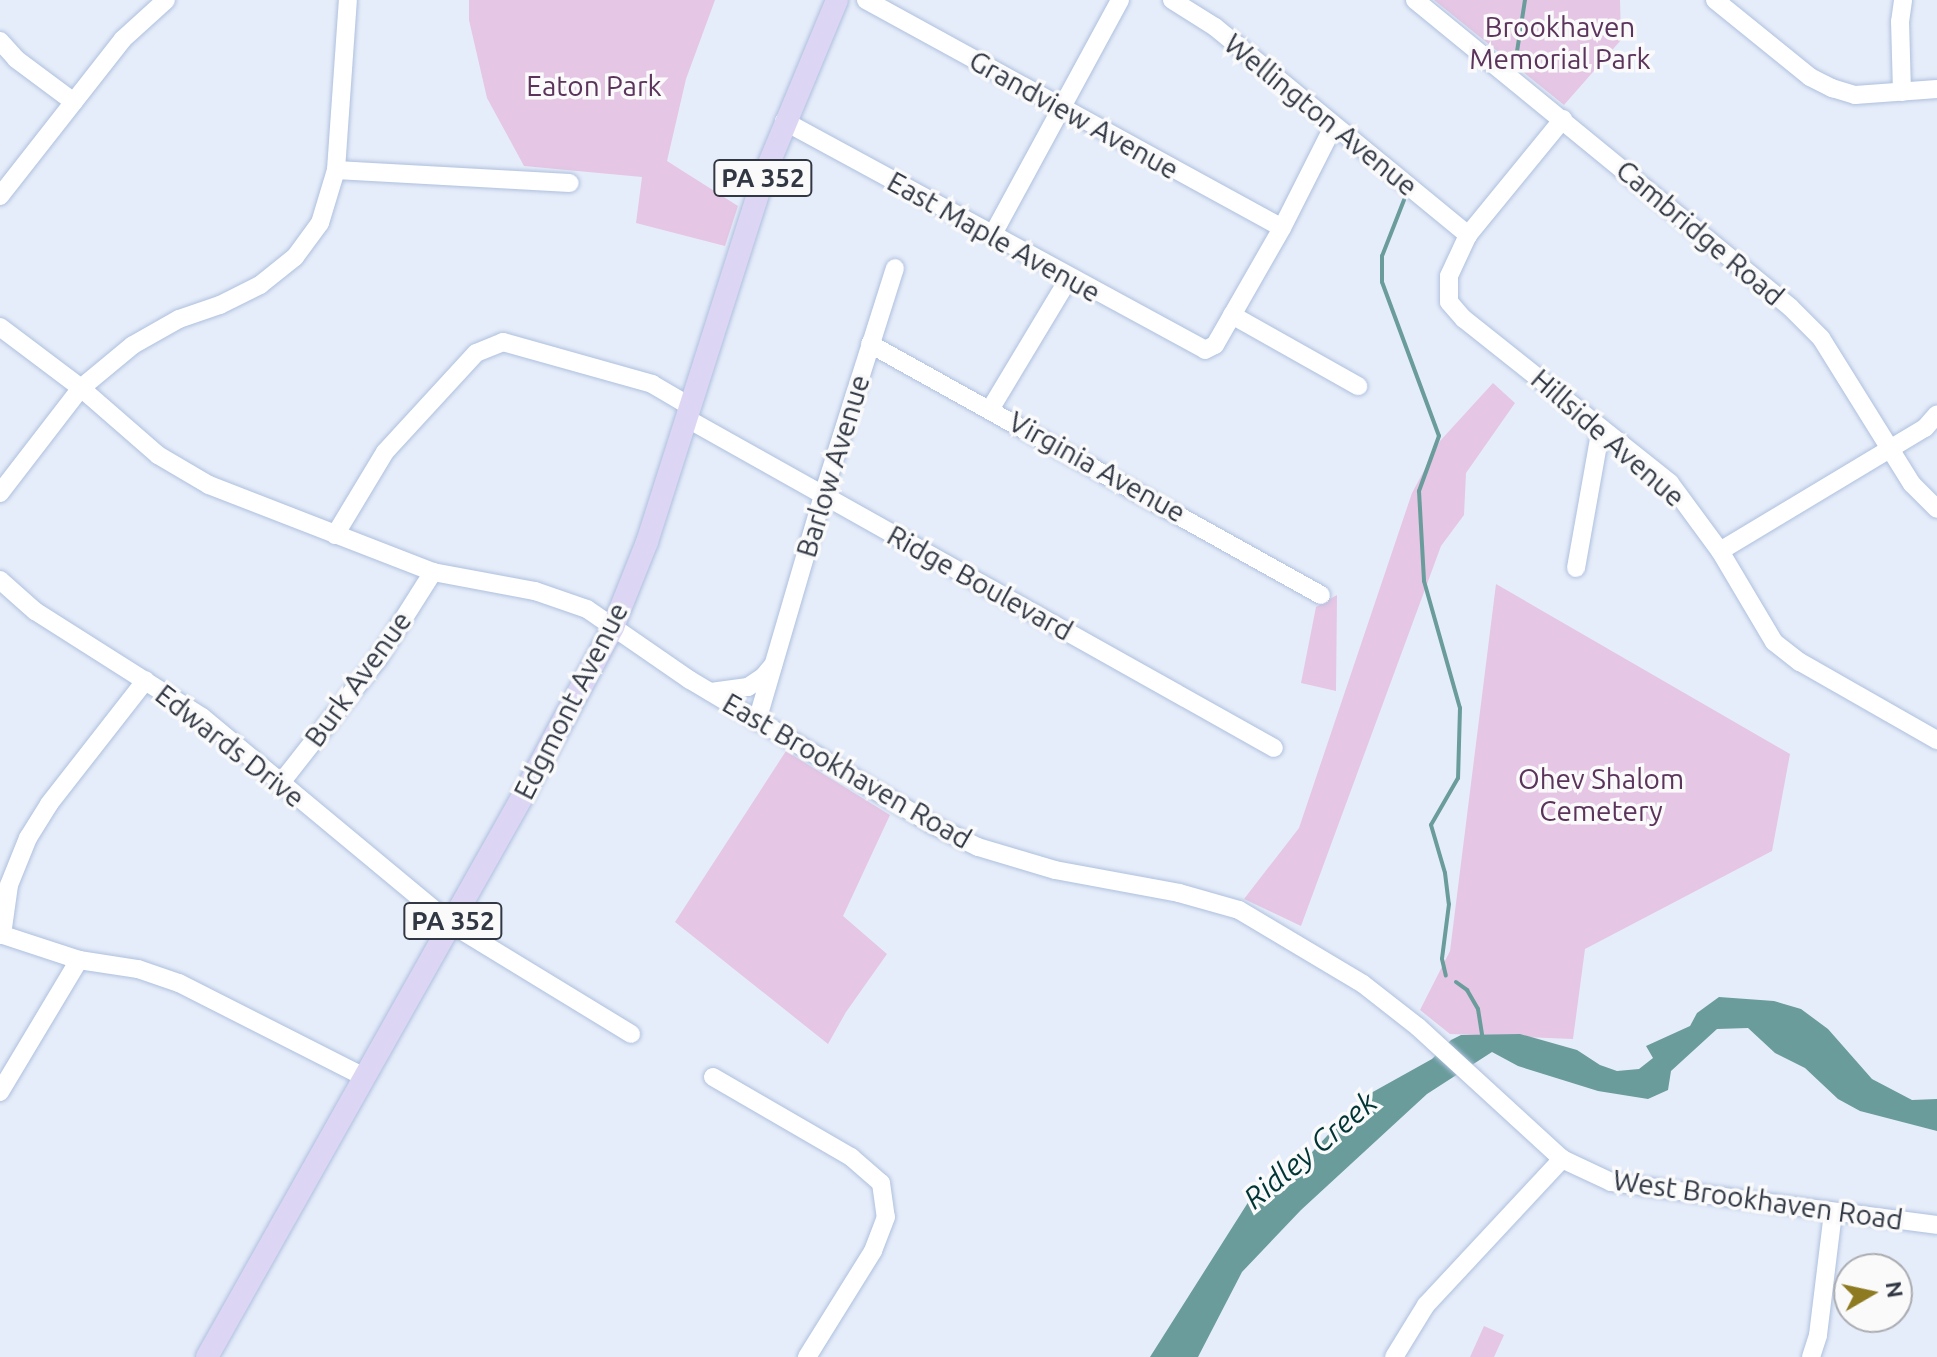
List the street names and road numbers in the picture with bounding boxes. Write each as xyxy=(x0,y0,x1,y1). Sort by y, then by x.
street label: Wellington Avenue xyxy=(1218,27,1424,203)
street label: Grandview Avenue xyxy=(963,44,1185,186)
street label: Cambridge Road xyxy=(1609,153,1791,313)
road number: PA 352 xyxy=(713,156,813,200)
street label: East Maple Avenue xyxy=(882,165,1106,309)
street label: Hillside Avenue xyxy=(1524,362,1692,514)
street label: Barlow Avenue xyxy=(789,371,877,561)
street label: Virginia Avenue xyxy=(1003,405,1191,529)
street label: Ridge Boulevard xyxy=(882,518,1078,648)
street label: Edgmont Avenue xyxy=(507,597,635,805)
street label: Burk Avenue xyxy=(298,605,418,753)
street label: Edwards Drive xyxy=(149,677,311,815)
street label: East Brookhaven Road xyxy=(717,686,977,856)
road number: PA 352 xyxy=(403,899,503,943)
street label: West Brookhaven Road xyxy=(1611,1163,1905,1237)

